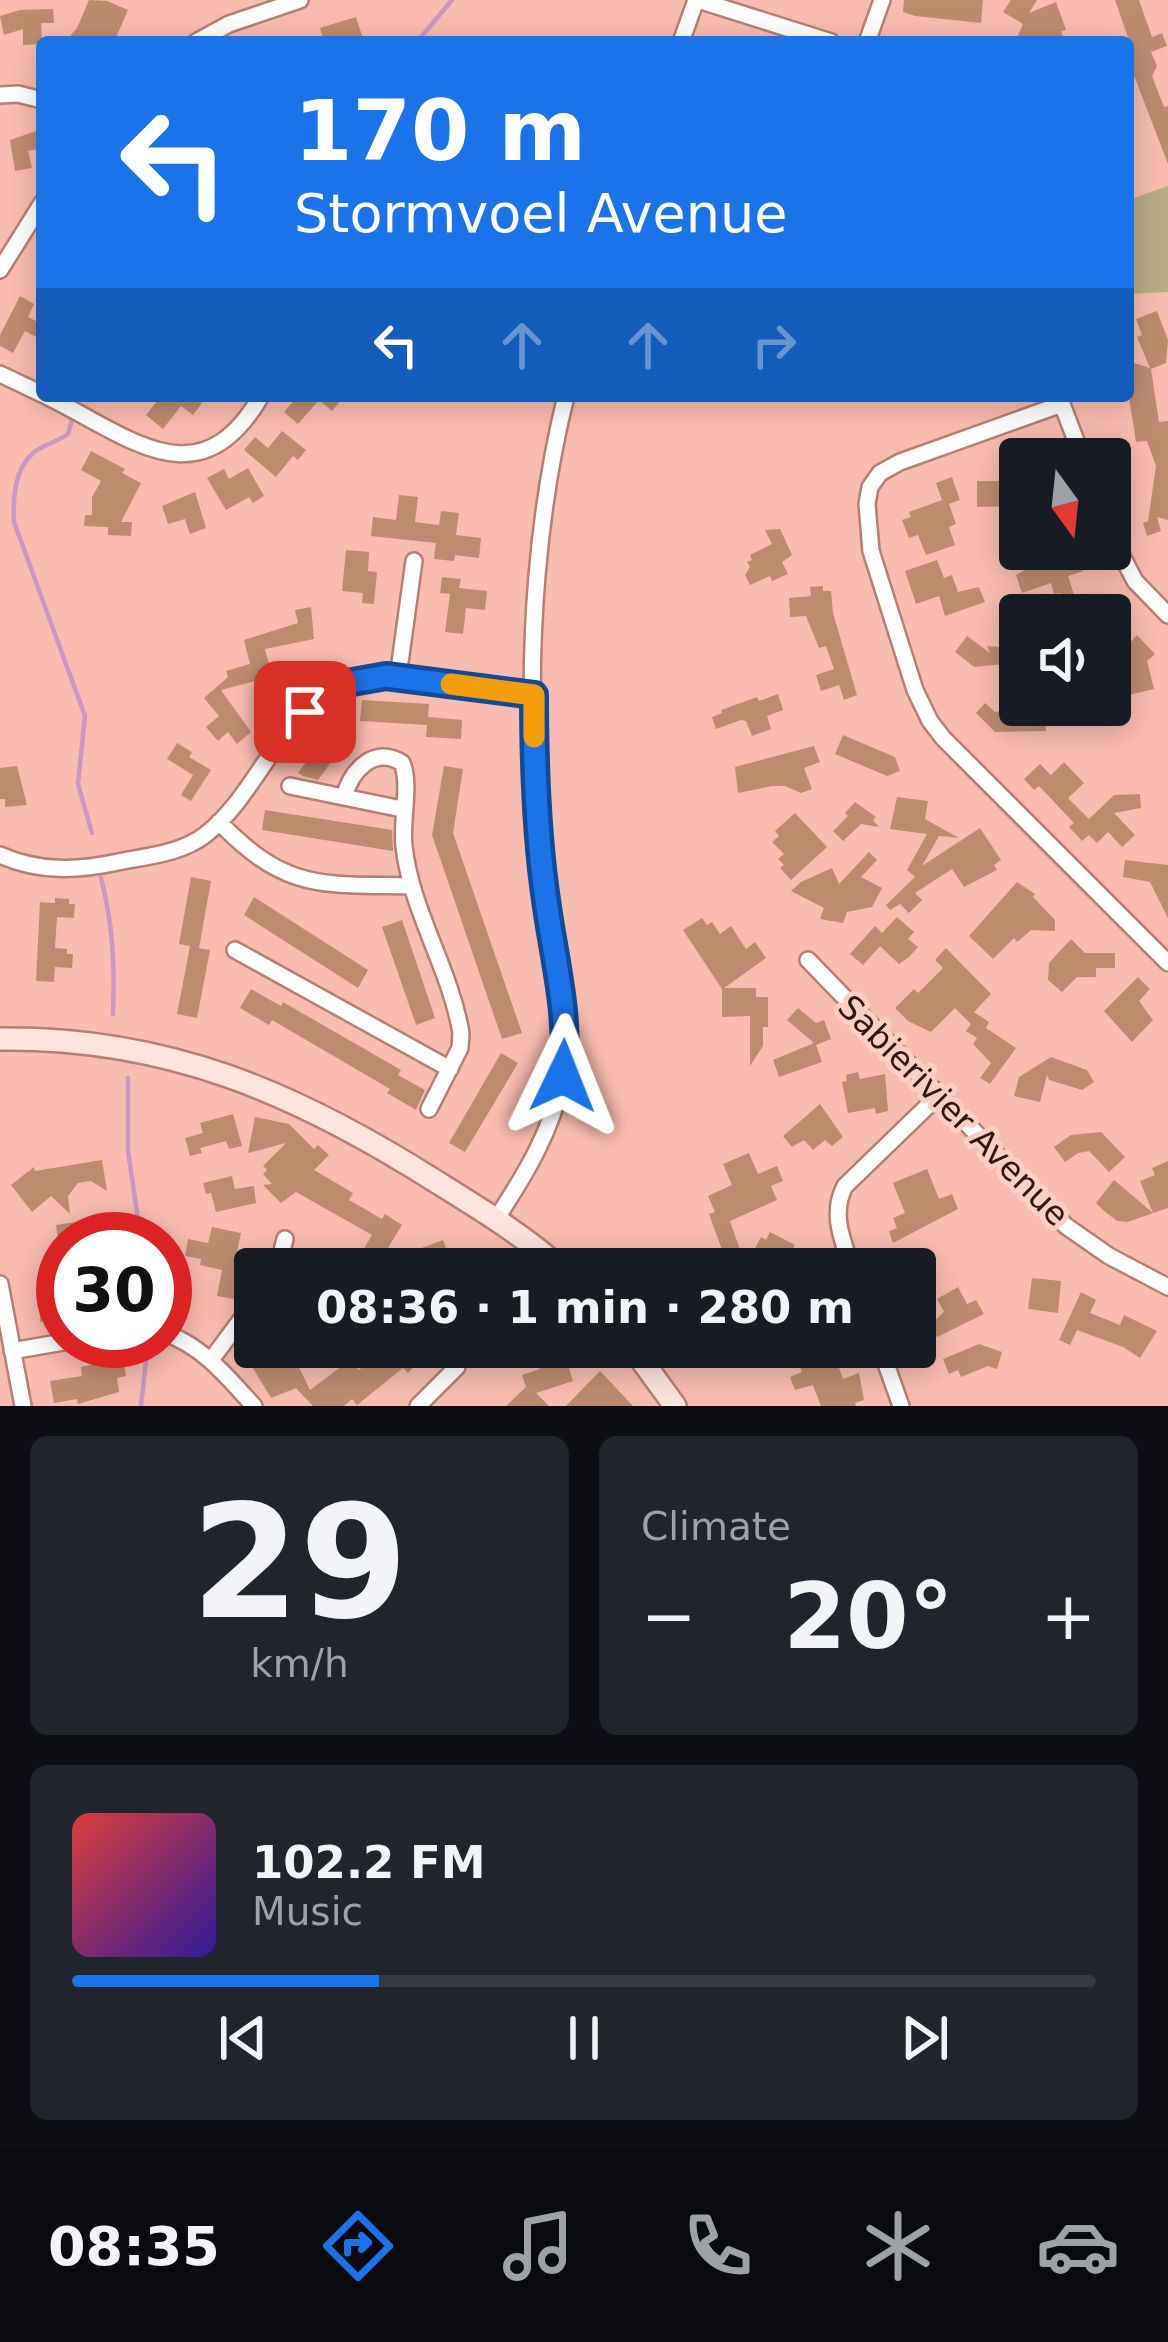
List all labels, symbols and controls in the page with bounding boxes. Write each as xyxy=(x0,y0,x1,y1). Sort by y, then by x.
text: 170 m xyxy=(294,82,586,180)
icon: left xyxy=(96,84,252,240)
text: Stormvoel Avenue xyxy=(294,182,787,245)
icon: left xyxy=(363,312,429,378)
icon: ahead xyxy=(489,312,555,378)
icon: ahead xyxy=(615,312,681,378)
icon: right xyxy=(741,312,807,378)
north arrow xyxy=(999,438,1131,570)
map controls xyxy=(999,438,1131,726)
button: sound xyxy=(999,594,1131,726)
pin xyxy=(254,661,356,763)
icon: arrive xyxy=(272,679,338,745)
street label: Sabierivier Avenue xyxy=(830,987,1077,1234)
position arrow xyxy=(500,1013,626,1139)
speed limit sign: 30 xyxy=(36,1212,192,1368)
text: 08:36 · 1 min · 280 m xyxy=(316,1281,854,1334)
text: 29 xyxy=(191,1472,408,1654)
text: Climate xyxy=(641,1504,791,1549)
text: 20° xyxy=(783,1564,954,1669)
text: − xyxy=(641,1578,696,1655)
text: + xyxy=(1041,1578,1096,1655)
text: km/h xyxy=(250,1641,349,1686)
text: 102.2 FM xyxy=(252,1836,486,1889)
text: Music xyxy=(252,1889,363,1934)
icon: previous xyxy=(210,2005,276,2071)
icon: pause xyxy=(551,2005,617,2071)
icon: next xyxy=(892,2005,958,2071)
icon: directions xyxy=(316,2204,400,2288)
icon: music xyxy=(496,2204,580,2288)
icon: phone xyxy=(676,2204,760,2288)
icon: climate xyxy=(856,2204,940,2288)
icon: car xyxy=(1036,2204,1120,2288)
text: 08:35 xyxy=(48,2215,220,2278)

